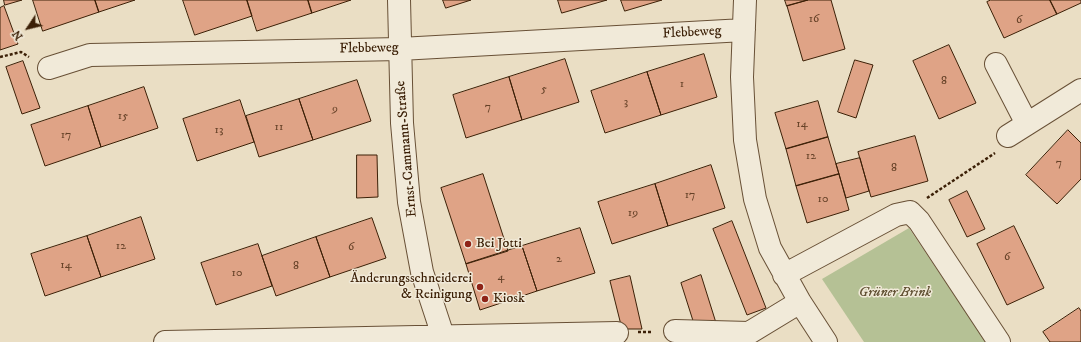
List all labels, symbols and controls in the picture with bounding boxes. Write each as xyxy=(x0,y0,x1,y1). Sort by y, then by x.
north arrow xyxy=(8,8,48,48)
house number: 16 xyxy=(809,13,819,27)
house number: 6 xyxy=(1016,14,1022,28)
street label: Flebbeweg xyxy=(662,23,722,43)
text: N xyxy=(10,27,26,43)
street label: Flebbeweg xyxy=(339,40,399,58)
house number: 8 xyxy=(941,75,947,89)
house number: 1 xyxy=(680,78,684,92)
street label: Ernst-Cammann-Straße xyxy=(393,80,421,218)
house number: 5 xyxy=(541,83,547,97)
house number: 3 xyxy=(624,96,628,110)
house number: 7 xyxy=(485,101,491,115)
house number: 9 xyxy=(332,103,338,117)
house number: 15 xyxy=(118,110,128,124)
house number: 14 xyxy=(796,118,808,132)
house number: 11 xyxy=(275,121,283,135)
house number: 13 xyxy=(215,124,223,138)
house number: 17 xyxy=(61,129,71,143)
house number: 12 xyxy=(806,150,816,164)
house number: 7 xyxy=(1056,157,1062,171)
house number: 8 xyxy=(891,162,897,176)
house number: 17 xyxy=(685,189,695,203)
house number: 10 xyxy=(818,193,828,207)
house number: 19 xyxy=(628,207,638,221)
place label: Bei Jotti xyxy=(476,236,522,252)
marker: Bei Jotti xyxy=(463,239,473,249)
house number: 12 xyxy=(116,240,126,254)
house number: 6 xyxy=(348,241,354,255)
house number: 6 xyxy=(1004,251,1010,265)
house number: 2 xyxy=(556,253,562,267)
house number: 14 xyxy=(60,259,72,273)
house number: 8 xyxy=(293,260,299,274)
house number: 10 xyxy=(232,267,242,281)
place label: Änderungsschneiderei & Reinigung xyxy=(350,271,472,304)
house number: 4 xyxy=(498,271,504,285)
marker: Änderungsschneiderei & Reinigung xyxy=(475,282,485,292)
park label: Grüner Brink xyxy=(859,285,931,301)
place label: Kiosk xyxy=(493,291,525,307)
marker: Kiosk xyxy=(480,294,490,304)

